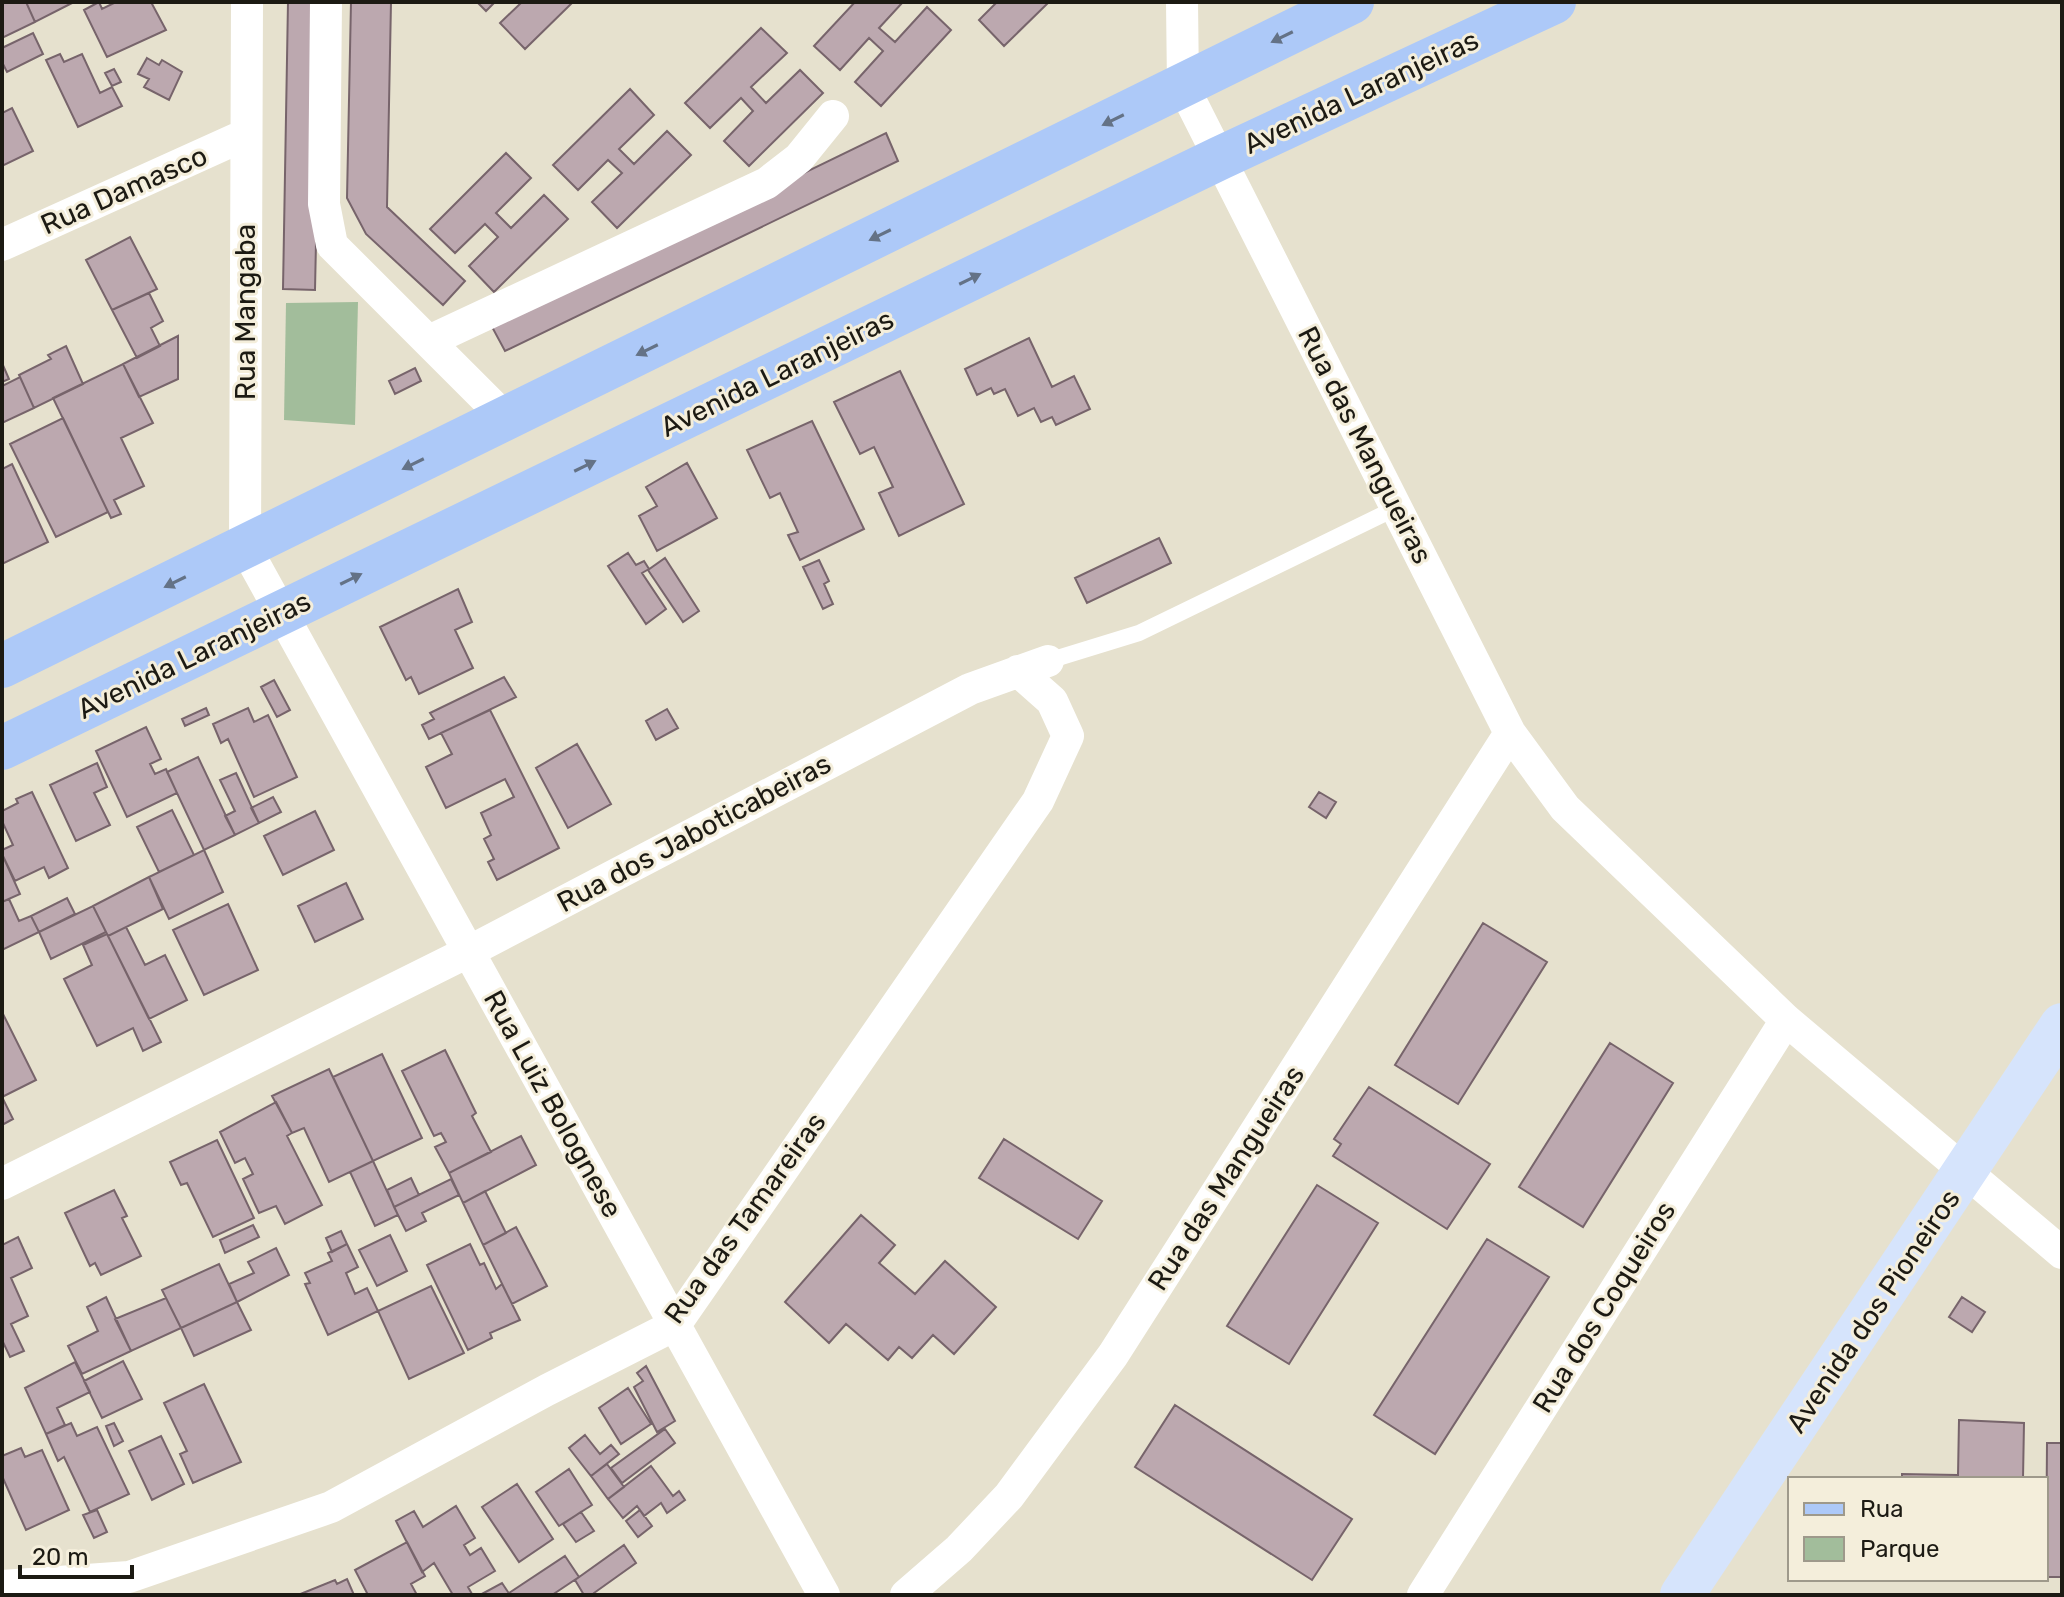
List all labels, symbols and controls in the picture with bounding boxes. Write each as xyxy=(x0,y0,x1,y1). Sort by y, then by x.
street label: Avenida Laranjeiras xyxy=(1238,23,1484,161)
one-way arrow xyxy=(1271,30,1294,43)
one-way arrow xyxy=(1102,114,1125,127)
street label: Rua Damasco xyxy=(36,139,212,241)
street label: Rua Mangaba xyxy=(229,224,262,400)
one-way arrow xyxy=(868,228,892,242)
one-way arrow xyxy=(959,272,982,286)
street label: Avenida Laranjeiras xyxy=(655,302,899,444)
street label: Rua das Mangueiras xyxy=(1291,321,1439,569)
one-way arrow xyxy=(635,343,658,357)
one-way arrow xyxy=(402,458,425,471)
one-way arrow xyxy=(573,459,597,473)
one-way arrow xyxy=(339,572,363,586)
one-way arrow xyxy=(163,575,186,588)
street label: Avenida Laranjeiras xyxy=(72,584,316,726)
street label: Rua dos Jaboticabeiras xyxy=(552,747,836,919)
street label: Rua Luiz Bolognese xyxy=(477,985,629,1223)
street label: Rua das Mangueiras xyxy=(1141,1059,1311,1297)
street label: Rua das Tamareiras xyxy=(657,1106,833,1330)
street label: Avenida dos Pioneiros xyxy=(1779,1183,1967,1439)
street label: Rua dos Coqueiros xyxy=(1526,1195,1682,1419)
legend xyxy=(1788,1477,2048,1581)
text: Rua xyxy=(1860,1495,1903,1523)
scale bar xyxy=(20,1529,132,1579)
text: Parque xyxy=(1860,1535,1939,1563)
text: 20 m xyxy=(32,1543,89,1571)

